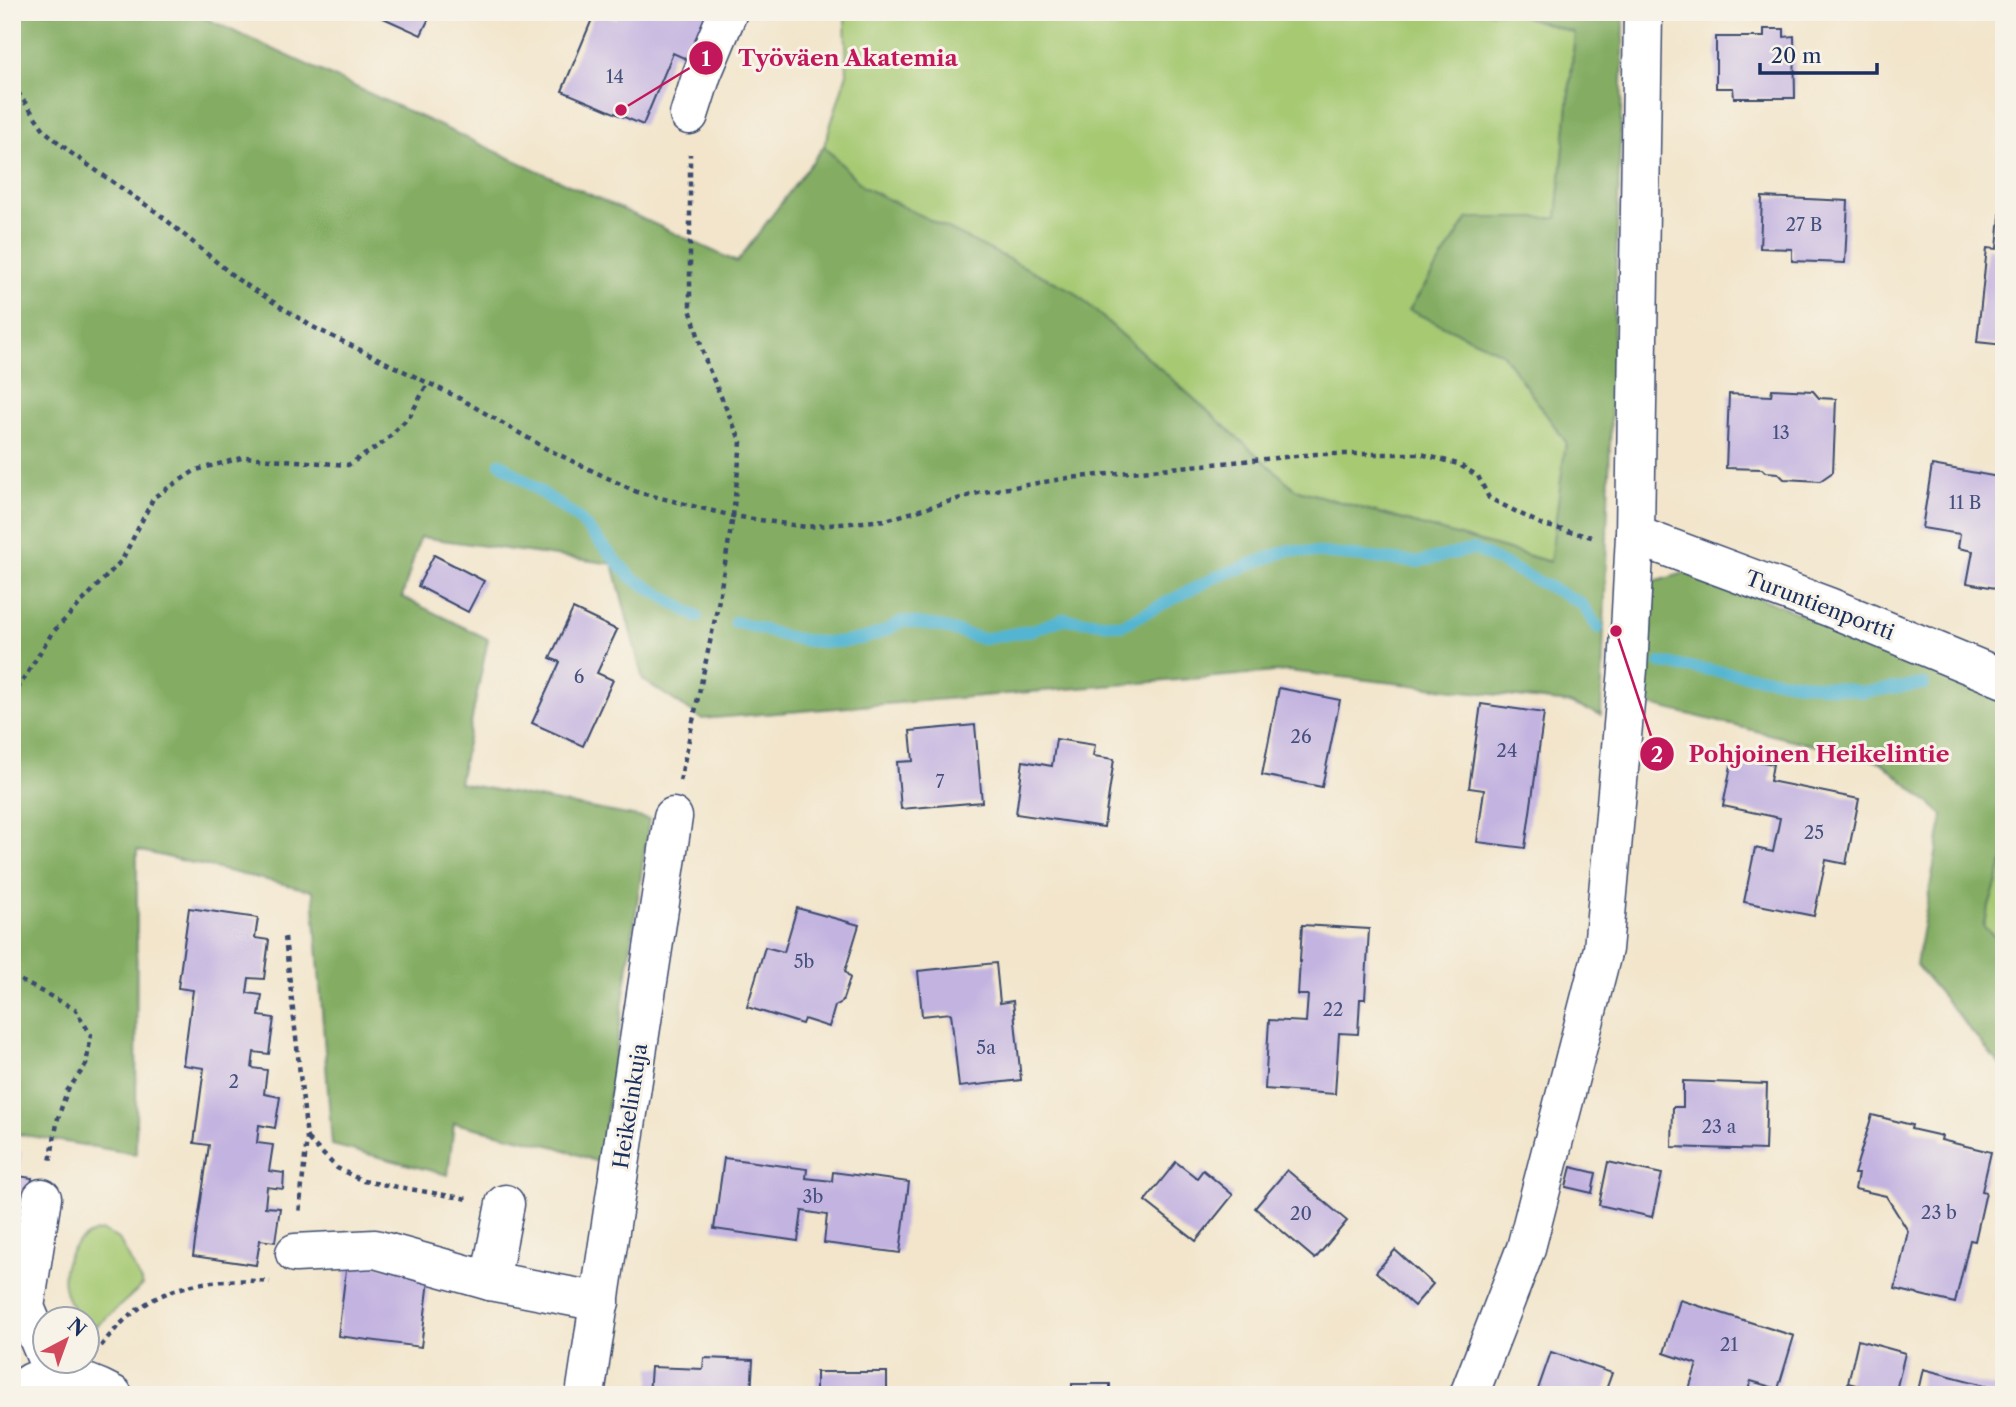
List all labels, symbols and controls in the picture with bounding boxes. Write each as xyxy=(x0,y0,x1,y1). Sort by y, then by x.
scale bar xyxy=(1760,32,1878,76)
callout: Työväen Akatemia xyxy=(689,36,973,80)
text: 20 m xyxy=(1771,43,1822,68)
text: Työväen Akatemia xyxy=(738,44,959,72)
text: 1 xyxy=(701,46,711,71)
house number: 14 xyxy=(606,66,624,88)
house number: 27 B xyxy=(1786,214,1822,236)
house number: 13 xyxy=(1772,422,1790,444)
house number: 11 B xyxy=(1949,492,1981,514)
street label: Turuntienportti xyxy=(1742,565,1898,645)
house number: 6 xyxy=(574,666,584,688)
house number: 26 xyxy=(1291,726,1311,748)
callout: Pohjoinen Heikelintie xyxy=(1640,732,1963,776)
house number: 24 xyxy=(1497,740,1517,762)
text: Pohjoinen Heikelintie xyxy=(1689,740,1950,768)
text: 2 xyxy=(1651,742,1663,767)
house number: 7 xyxy=(936,771,945,793)
house number: 25 xyxy=(1804,822,1824,844)
house number: 5b xyxy=(794,951,814,973)
house number: 22 xyxy=(1323,999,1343,1021)
house number: 5a xyxy=(976,1037,996,1059)
street label: Heikelinkuja xyxy=(608,1041,652,1170)
house number: 2 xyxy=(229,1071,239,1093)
house number: 23 a xyxy=(1702,1116,1737,1138)
house number: 3b xyxy=(803,1186,824,1208)
house number: 23 b xyxy=(1921,1202,1957,1224)
house number: 20 xyxy=(1290,1203,1312,1225)
north arrow xyxy=(32,1306,102,1376)
text: N xyxy=(63,1313,91,1342)
house number: 21 xyxy=(1720,1334,1738,1356)

